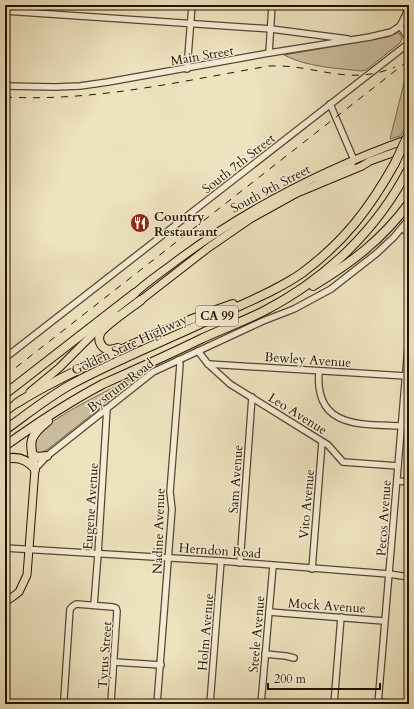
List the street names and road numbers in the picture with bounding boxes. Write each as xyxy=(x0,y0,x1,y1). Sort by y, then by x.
street label: Main Street xyxy=(169,42,235,70)
street label: South 7th Street xyxy=(198,130,279,198)
street label: South 9th Street xyxy=(227,160,314,218)
road number: CA 99 xyxy=(196,306,238,326)
street label: Golden State Highway xyxy=(69,310,190,380)
street label: Bewley Avenue xyxy=(264,348,352,372)
street label: Bystrum Road xyxy=(84,355,158,417)
street label: Leo Avenue xyxy=(265,389,330,439)
street label: Sam Avenue xyxy=(225,444,247,514)
street label: Eugene Avenue xyxy=(79,462,103,550)
street label: Vito Avenue xyxy=(295,468,319,540)
street label: Pecos Avenue xyxy=(372,479,396,557)
street label: Nadine Avenue xyxy=(149,488,170,574)
street label: Herndon Road xyxy=(178,539,262,563)
street label: Holm Avenue xyxy=(194,592,218,672)
street label: Mock Avenue xyxy=(287,594,366,618)
street label: Steele Avenue xyxy=(245,595,269,673)
street label: Tyrus Street xyxy=(94,621,116,689)

